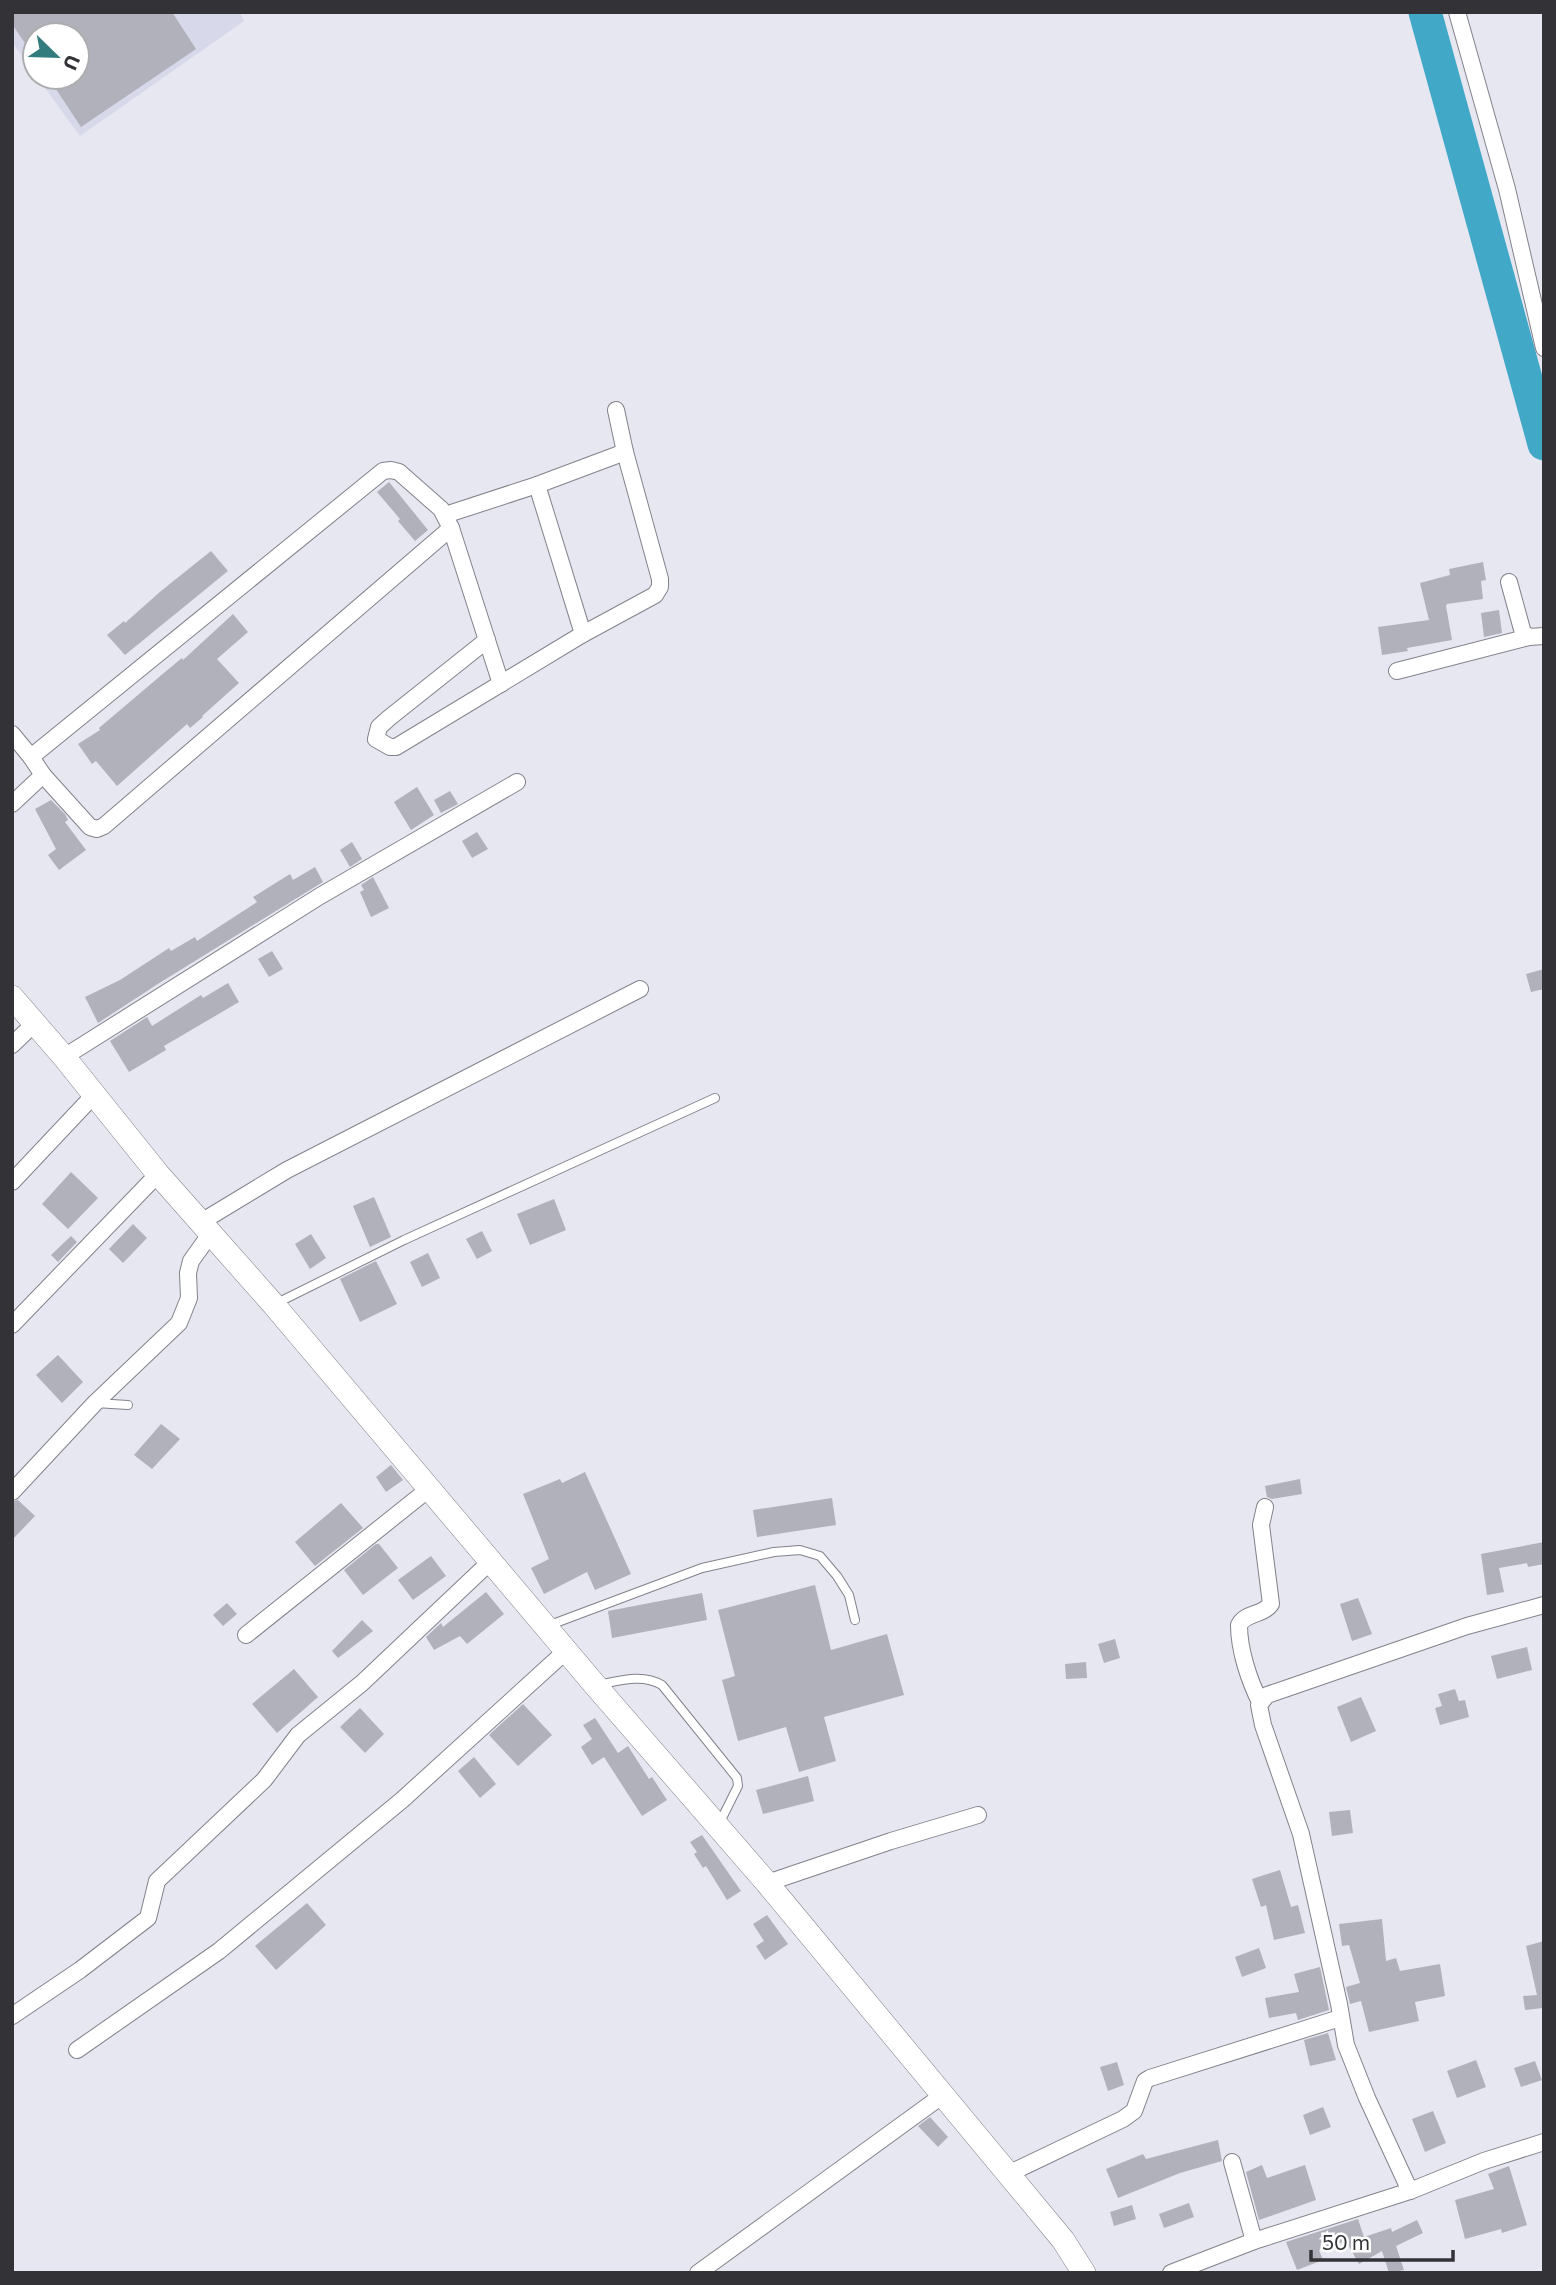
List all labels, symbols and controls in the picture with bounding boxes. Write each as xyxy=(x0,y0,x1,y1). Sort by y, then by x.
north arrow xyxy=(21,21,91,91)
text: U xyxy=(59,52,85,74)
scale bar xyxy=(1311,2218,1453,2262)
text: 50 m xyxy=(1322,2229,1370,2254)

